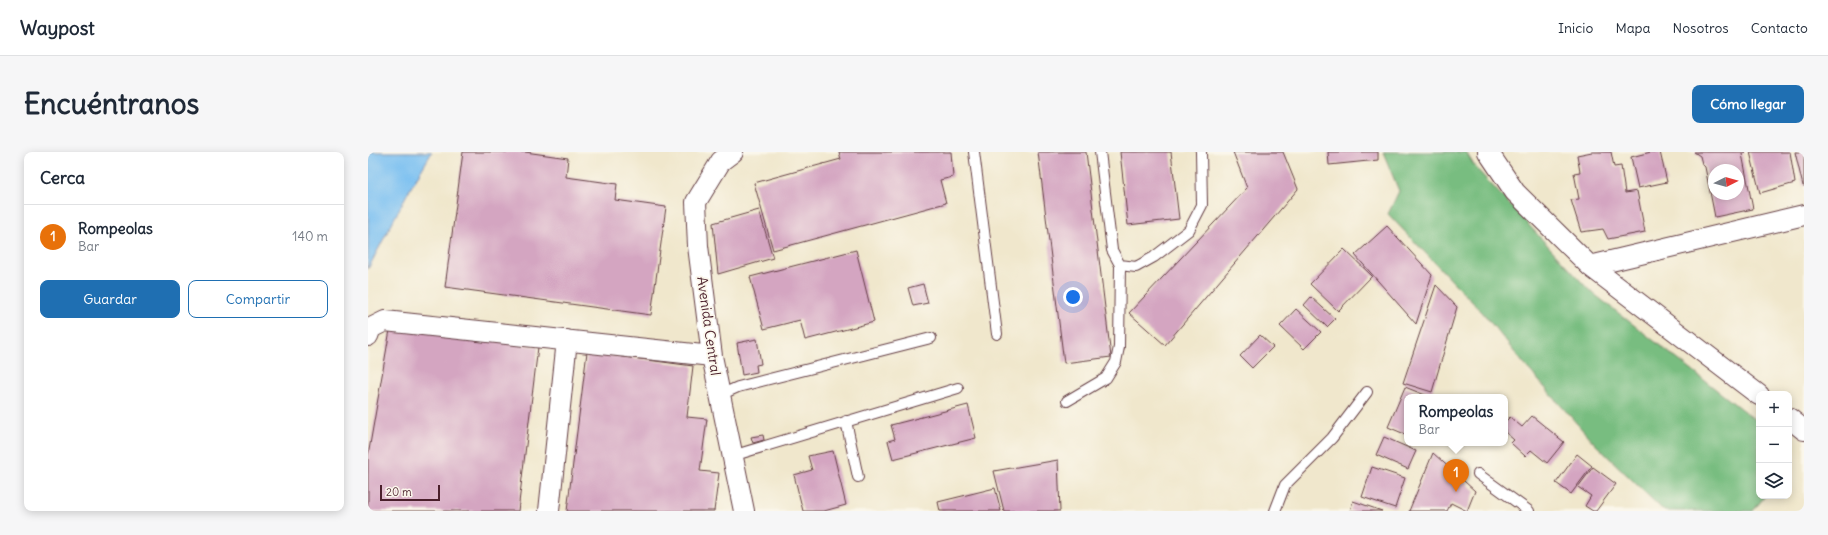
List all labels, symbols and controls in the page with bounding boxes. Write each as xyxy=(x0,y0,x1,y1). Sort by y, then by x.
text: Waypost xyxy=(20,16,95,40)
text: Inicio xyxy=(1558,19,1593,37)
text: Mapa xyxy=(1615,19,1651,37)
text: Nosotros xyxy=(1673,19,1729,37)
text: Contacto xyxy=(1751,19,1808,37)
button: Cómo llegar xyxy=(1692,85,1804,123)
text: Encuéntranos xyxy=(24,86,199,122)
north arrow xyxy=(1708,164,1744,200)
text: Cerca xyxy=(40,167,85,189)
text: Rompeolas xyxy=(78,219,153,238)
text: 1 xyxy=(50,228,56,245)
text: 140 m xyxy=(292,228,328,245)
text: Bar xyxy=(78,238,99,255)
street label: Avenida Central xyxy=(693,275,725,377)
button: Guardar xyxy=(40,280,180,318)
button: Compartir xyxy=(188,280,328,318)
your location xyxy=(1063,287,1083,307)
map controls xyxy=(1756,391,1792,499)
button: + xyxy=(1756,391,1792,427)
popup xyxy=(1404,394,1508,446)
text: Rompeolas xyxy=(1419,402,1493,421)
text: Bar xyxy=(1419,421,1440,438)
button: − xyxy=(1756,427,1792,463)
pin: 1 xyxy=(1443,459,1469,492)
button: layers xyxy=(1756,463,1792,499)
scale bar xyxy=(380,483,440,502)
text: 20 m xyxy=(386,485,412,499)

